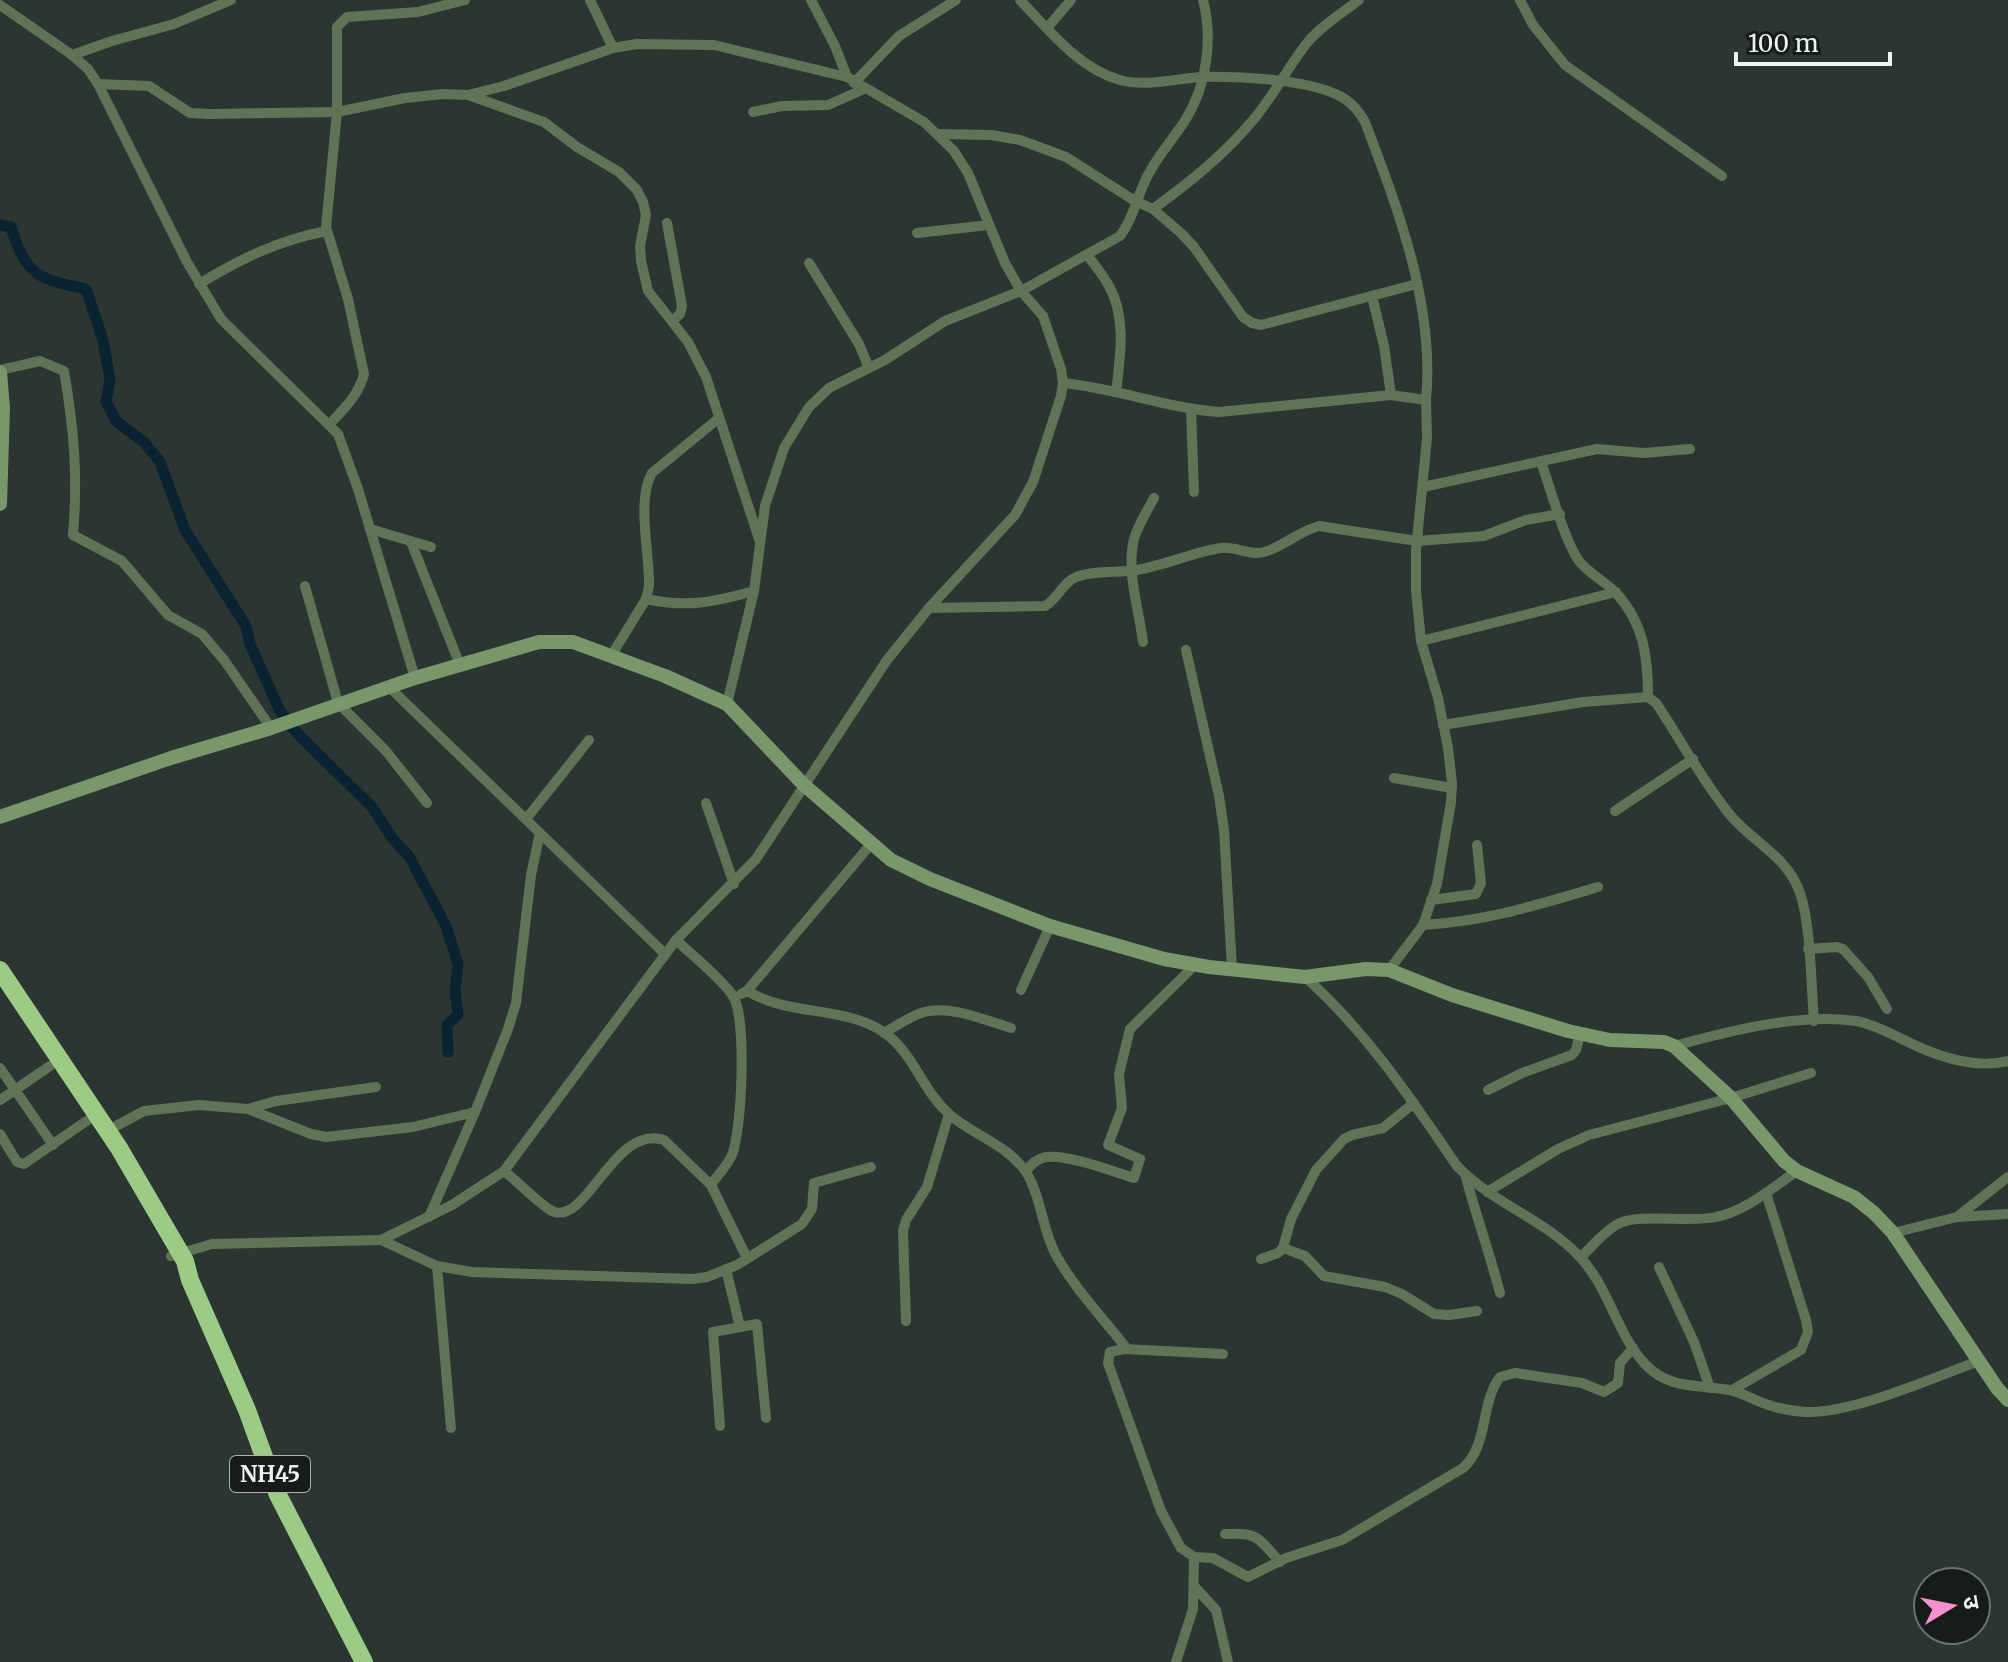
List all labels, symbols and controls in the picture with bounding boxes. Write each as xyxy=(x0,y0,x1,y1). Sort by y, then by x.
scale bar xyxy=(1736,16,1890,66)
text: 100 m xyxy=(1748,28,1819,59)
road number: NH45 xyxy=(230,1456,310,1492)
north arrow xyxy=(1912,1566,1992,1646)
text: उ xyxy=(1957,1594,1987,1612)

